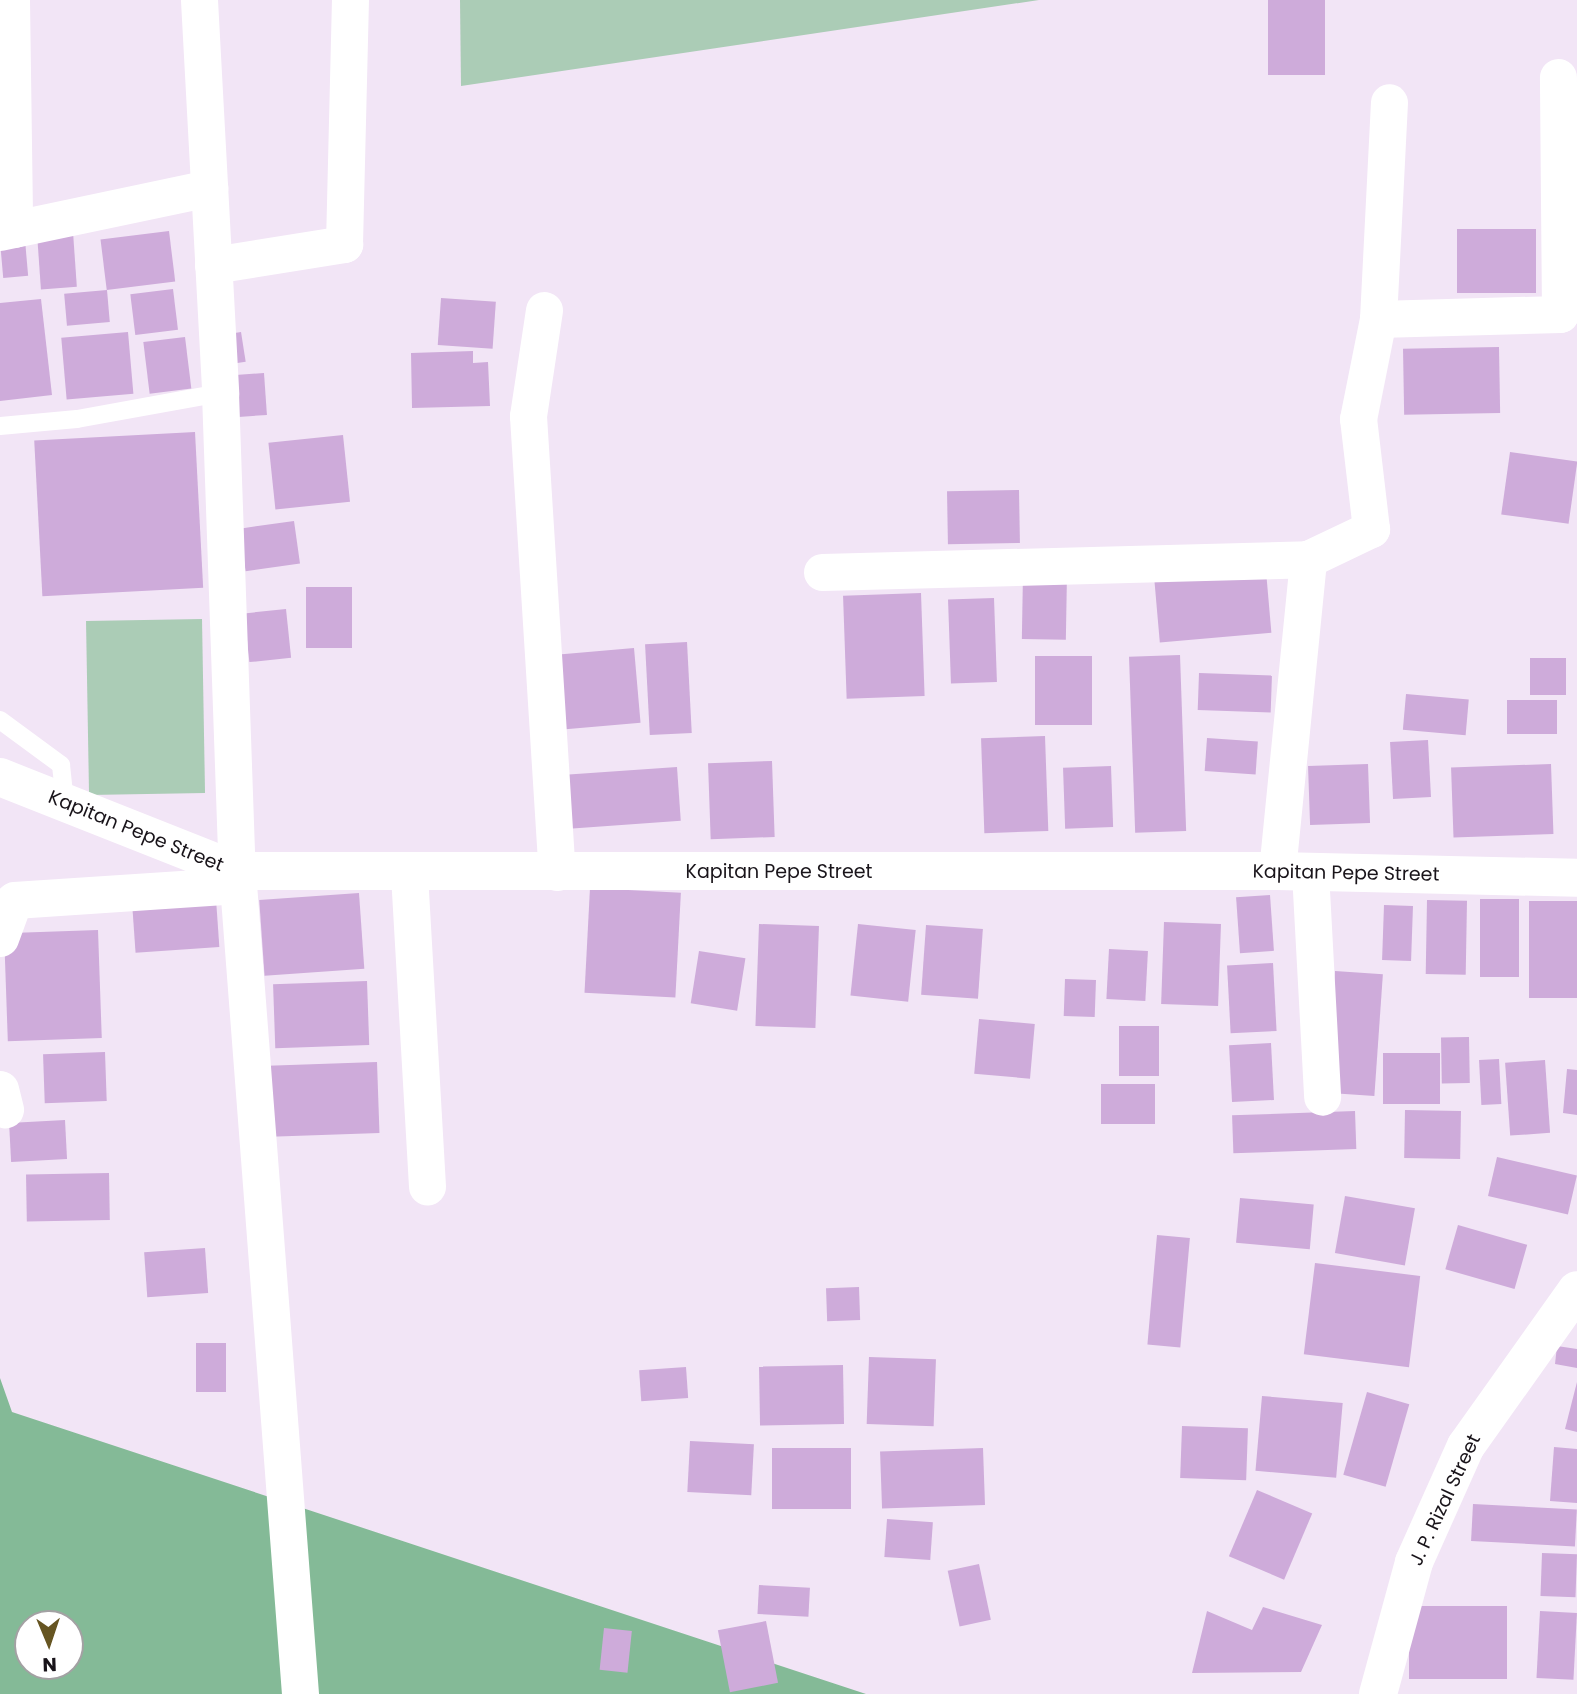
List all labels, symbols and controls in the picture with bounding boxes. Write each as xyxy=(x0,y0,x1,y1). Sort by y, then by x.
street label: Kapitan Pepe Street xyxy=(45,785,227,877)
street label: Kapitan Pepe Street xyxy=(1252,860,1440,886)
street label: Kapitan Pepe Street xyxy=(686,861,872,883)
street label: J. P. Rizal Street xyxy=(1405,1431,1485,1569)
north arrow xyxy=(14,1610,84,1680)
text: N xyxy=(42,1651,57,1678)

